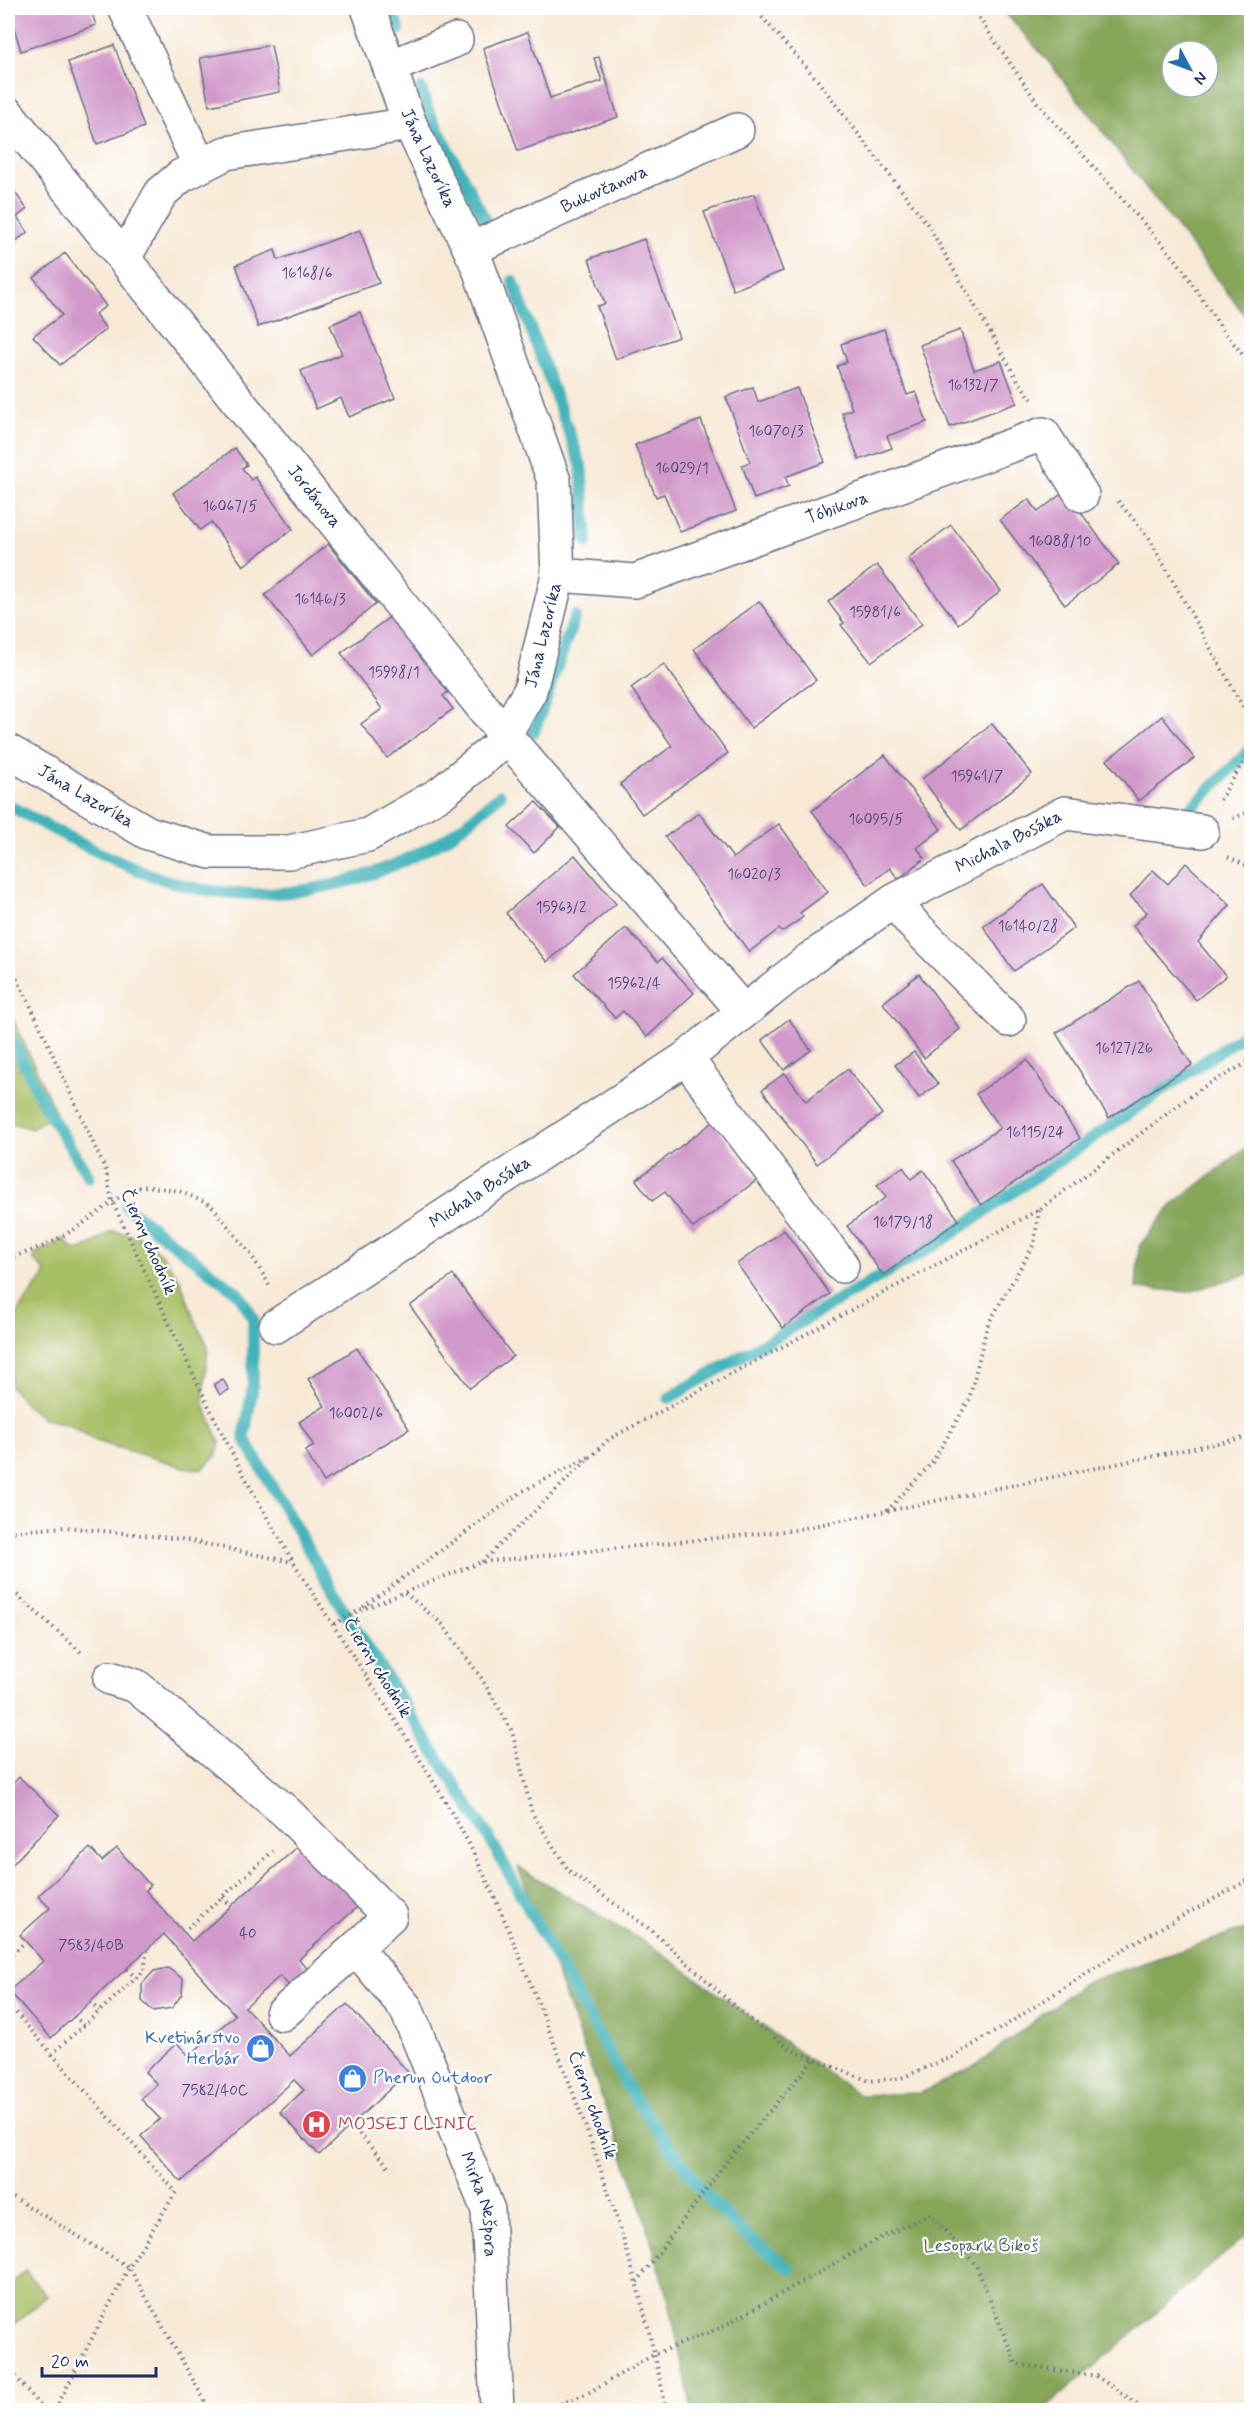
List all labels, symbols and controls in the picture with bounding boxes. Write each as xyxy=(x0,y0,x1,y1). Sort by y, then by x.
north arrow xyxy=(1160,39,1220,99)
text: N xyxy=(1189,67,1212,89)
street label: Jána Lazoríka xyxy=(394,104,462,212)
street label: Bukovčanova xyxy=(557,159,652,219)
house number: 16168/6 xyxy=(282,264,333,284)
house number: 16132/7 xyxy=(947,376,999,396)
house number: 16070/3 xyxy=(748,422,804,442)
house number: 16029/1 xyxy=(655,459,709,479)
street label: Jordánova xyxy=(281,460,347,533)
street label: Tóbikova xyxy=(803,486,871,530)
house number: 16067/5 xyxy=(203,497,257,517)
house number: 16088/10 xyxy=(1029,532,1091,552)
street label: Jána Lazoríka xyxy=(519,580,568,690)
house number: 16146/3 xyxy=(294,590,346,610)
house number: 15981/6 xyxy=(849,603,901,623)
house number: 15998/1 xyxy=(368,663,420,683)
street label: Jána Lazoríka xyxy=(33,759,138,834)
house number: 15961/7 xyxy=(951,767,1003,787)
street label: Michala Bosáka xyxy=(951,805,1066,879)
house number: 16095/5 xyxy=(849,810,903,830)
house number: 16020/3 xyxy=(727,865,781,885)
house number: 15963/2 xyxy=(536,898,586,918)
house number: 16140/28 xyxy=(998,917,1058,937)
house number: 15962/4 xyxy=(607,974,661,994)
house number: 16127/26 xyxy=(1095,1039,1153,1059)
house number: 16115/24 xyxy=(1006,1123,1064,1143)
street label: Michala Bosáka xyxy=(425,1150,536,1235)
street label: Čierny chodník xyxy=(114,1185,182,1299)
house number: 16179/18 xyxy=(873,1213,933,1233)
house number: 16002/6 xyxy=(329,1404,384,1424)
street label: Čierny chodník xyxy=(337,1614,417,1722)
house number: 40 xyxy=(239,1924,257,1944)
house number: 7583/40B xyxy=(58,1936,124,1956)
place label: Kvetinárstvo Herbár xyxy=(145,2026,240,2071)
shop icon: Kvetinárstvo Herbár xyxy=(245,2032,277,2064)
street label: Čierny chodník xyxy=(561,2048,623,2162)
shop icon: Pherun Outdoor xyxy=(336,2062,368,2094)
place label: Pherun Outdoor xyxy=(373,2066,492,2090)
house number: 7582/40C xyxy=(181,2081,249,2101)
hospital icon: MOJSEJ CLINIC xyxy=(301,2108,333,2140)
place label: MOJSEJ CLINIC xyxy=(338,2112,477,2136)
street label: Mirka Nešpora xyxy=(454,2148,502,2258)
park label: Lesopark Bikoš xyxy=(923,2234,1039,2258)
scale bar xyxy=(42,2340,156,2378)
text: 20 m xyxy=(51,2350,89,2374)

